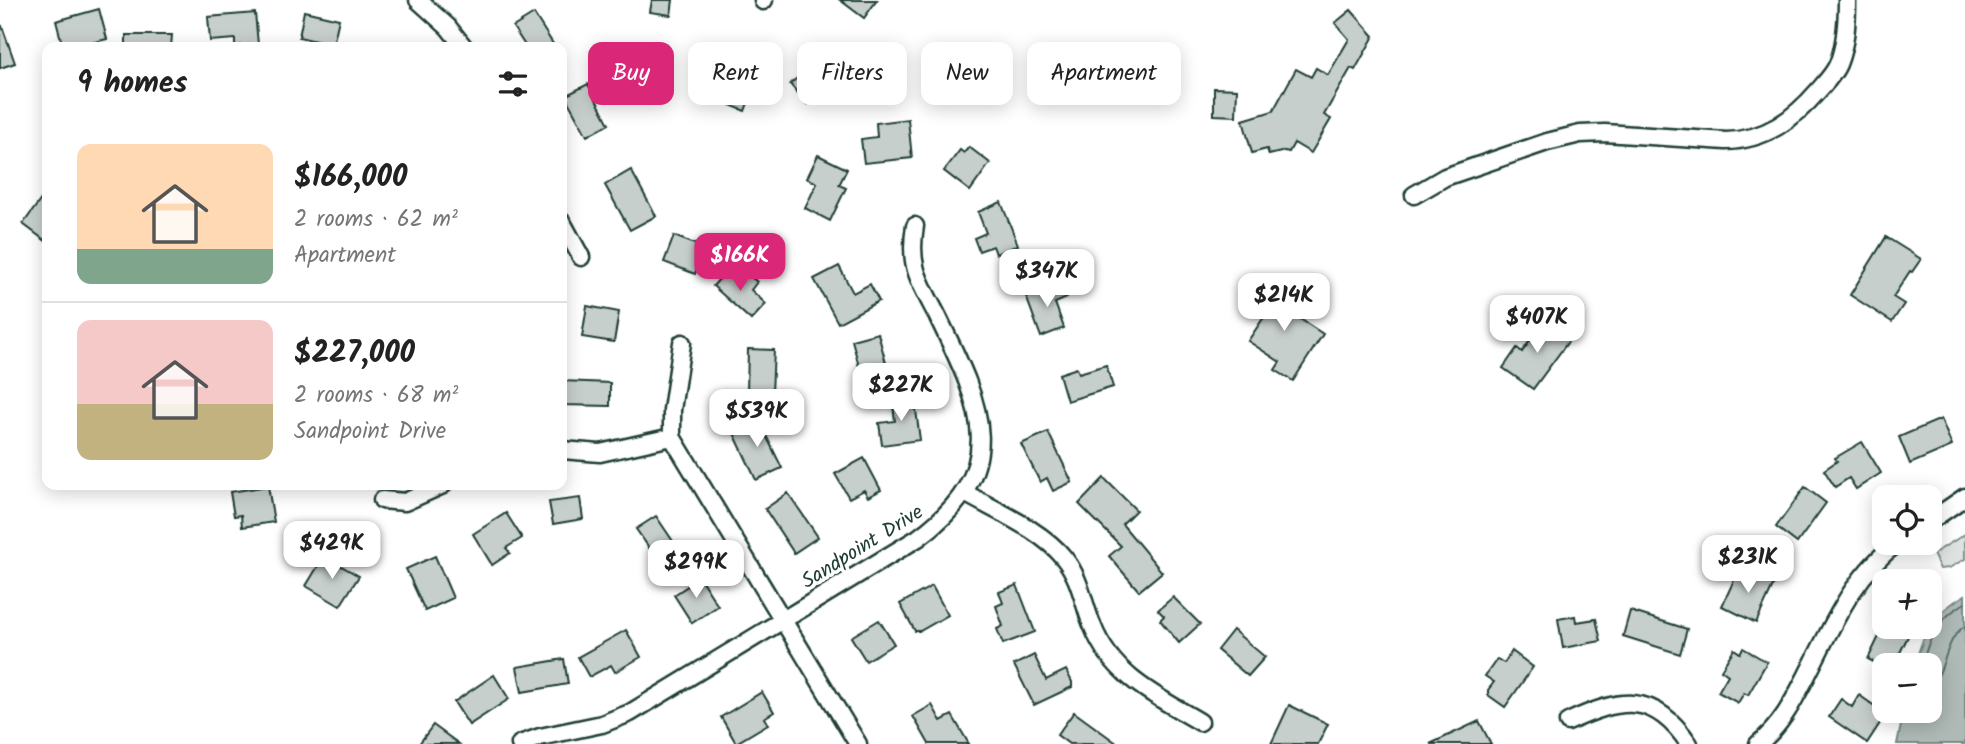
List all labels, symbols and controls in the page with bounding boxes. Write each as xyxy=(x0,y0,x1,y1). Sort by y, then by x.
chip: Buy xyxy=(588,42,674,105)
chip: Rent xyxy=(688,42,783,105)
chip: Filters xyxy=(797,42,907,105)
chip: New xyxy=(921,42,1013,105)
chip: Apartment xyxy=(1027,42,1181,105)
text: 9 homes xyxy=(77,60,188,108)
icon: filters xyxy=(494,65,532,103)
text: $166,000 xyxy=(294,154,407,202)
icon: home xyxy=(133,172,217,256)
text: 2 rooms · 62 m² xyxy=(294,202,458,238)
pin: $166K xyxy=(691,233,789,293)
text: Apartment xyxy=(294,238,396,274)
text: $166K xyxy=(710,238,770,274)
pin: $347K xyxy=(998,250,1096,309)
text: $347K xyxy=(1015,254,1079,290)
pin: $214K xyxy=(1235,274,1333,333)
text: $214K xyxy=(1254,278,1314,314)
pin: $407K xyxy=(1488,296,1586,355)
text: $407K xyxy=(1506,300,1568,336)
text: $227,000 xyxy=(294,330,415,378)
icon: home xyxy=(133,348,217,432)
pin: $227K xyxy=(852,364,950,423)
text: $227K xyxy=(868,368,934,404)
text: 2 rooms · 68 m² xyxy=(294,378,458,414)
pin: $539K xyxy=(708,390,806,449)
text: $539K xyxy=(725,394,789,430)
text: Sandpoint Drive xyxy=(294,414,446,450)
map controls xyxy=(1872,485,1942,723)
button: locate xyxy=(1872,485,1942,555)
street label: Sandpoint Drive xyxy=(795,496,931,598)
pin: $429K xyxy=(283,522,381,581)
text: $429K xyxy=(299,526,365,562)
pin: $231K xyxy=(1699,536,1797,595)
pin: $299K xyxy=(647,540,745,600)
text: $231K xyxy=(1718,540,1778,576)
text: $299K xyxy=(664,545,728,581)
button: + xyxy=(1872,569,1942,639)
button: − xyxy=(1872,653,1942,723)

